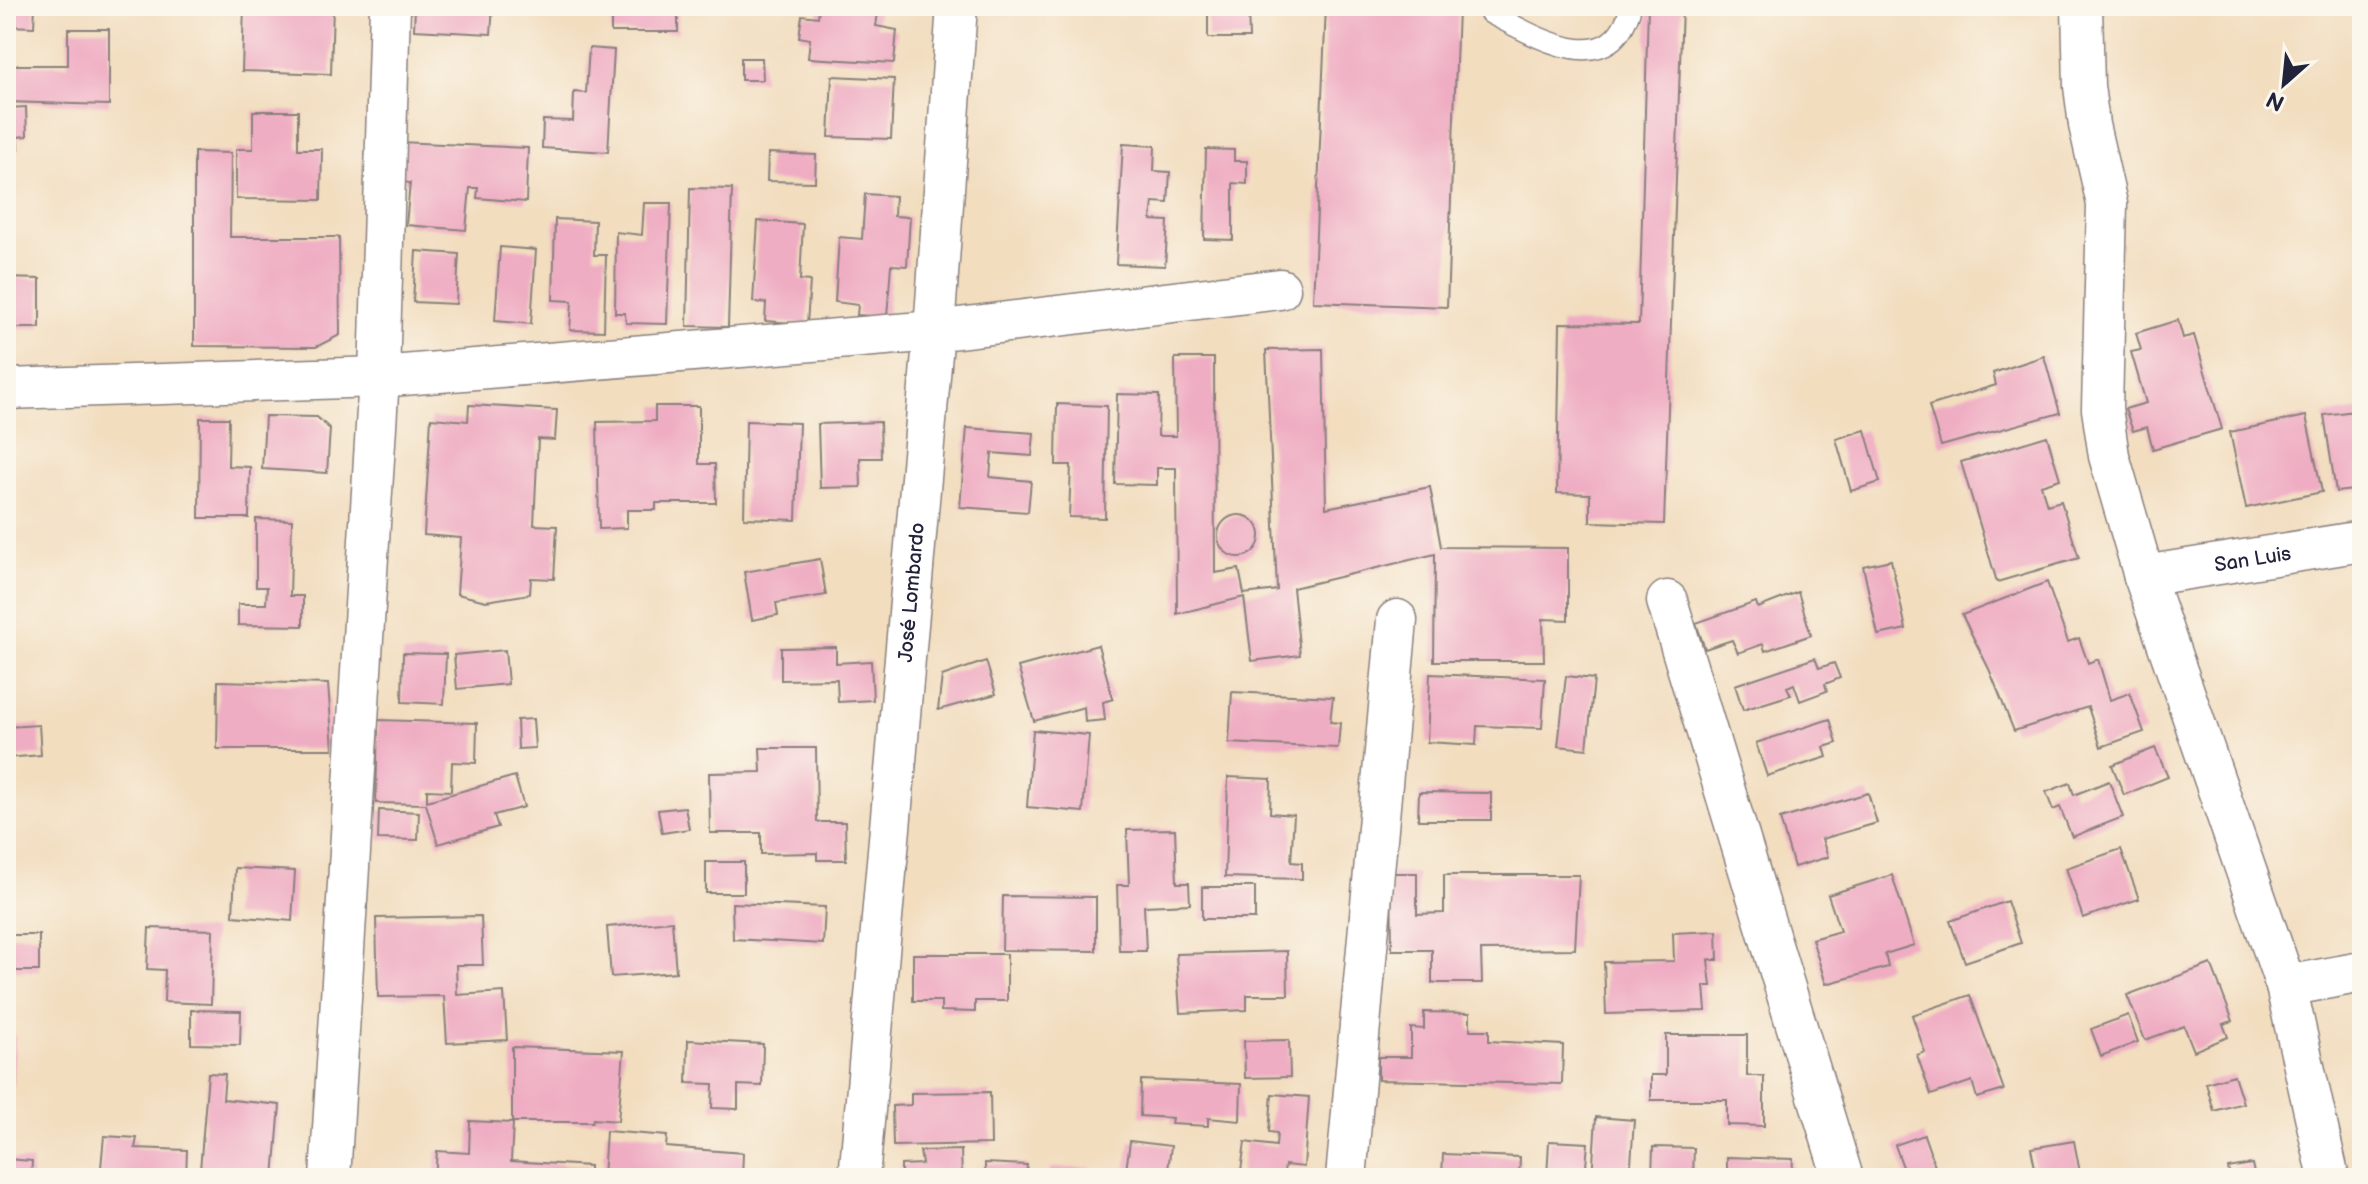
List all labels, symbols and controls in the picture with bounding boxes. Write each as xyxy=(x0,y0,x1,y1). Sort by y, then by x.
north arrow xyxy=(2244,44,2324,124)
text: N xyxy=(2262,85,2289,116)
street label: José Lombardo xyxy=(894,522,930,663)
street label: San Luis xyxy=(2213,542,2293,578)

